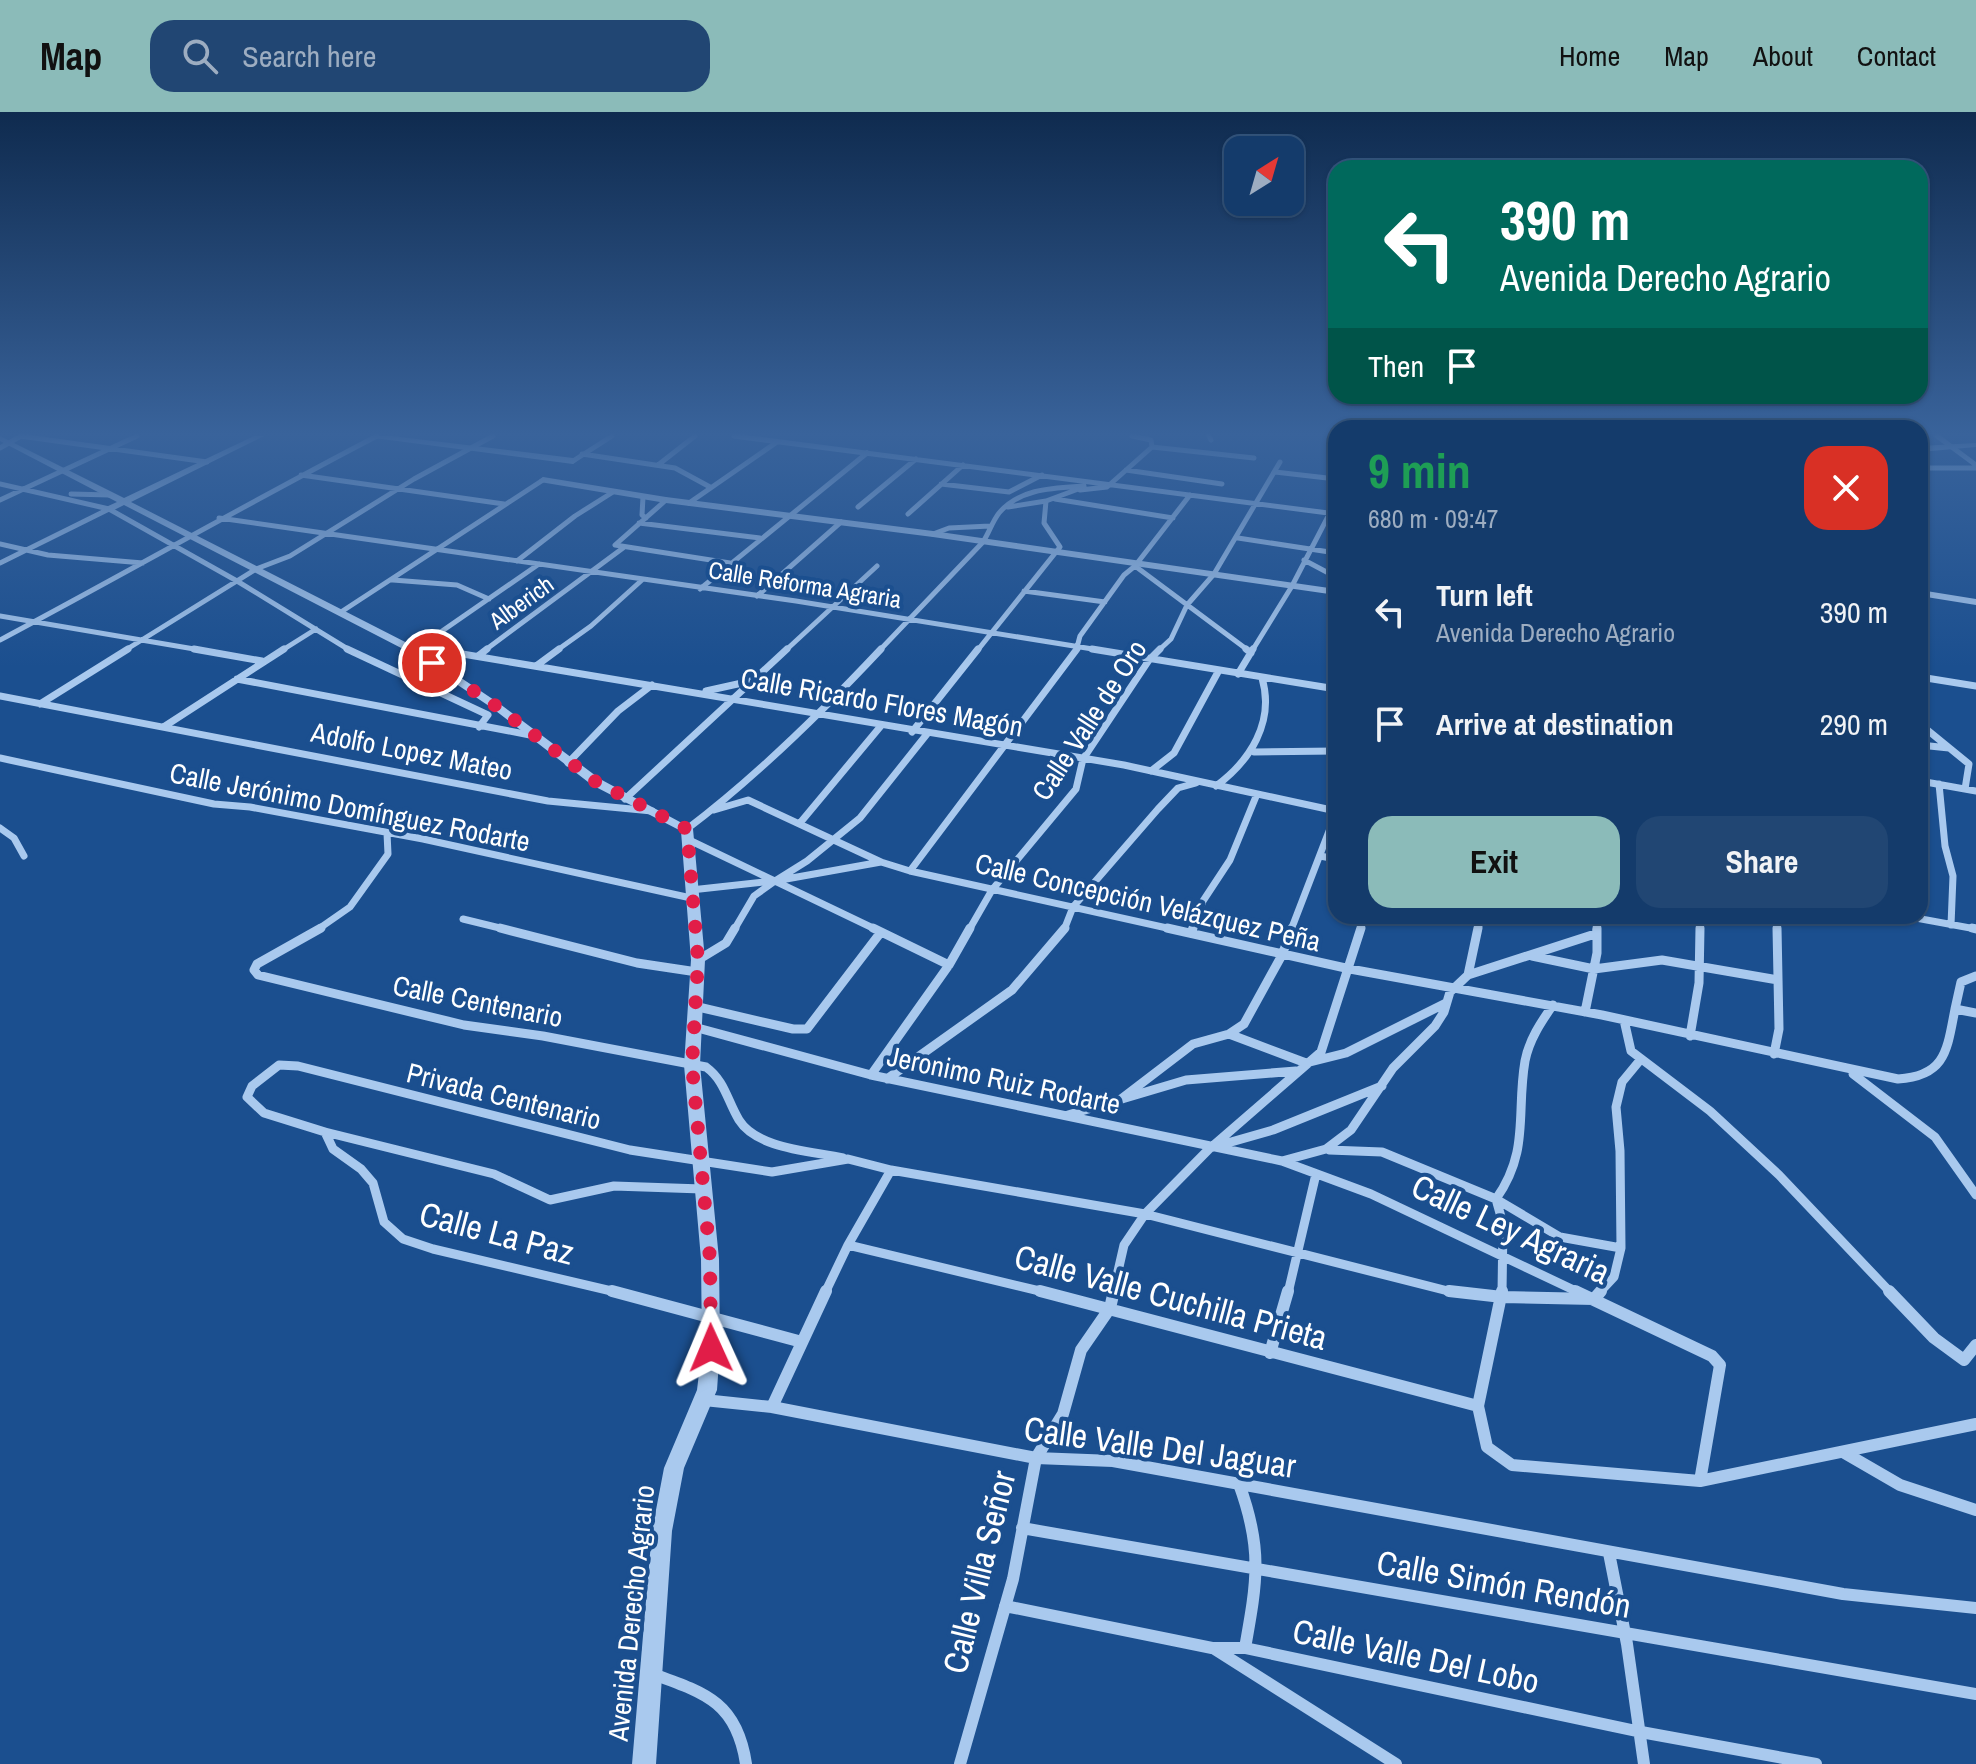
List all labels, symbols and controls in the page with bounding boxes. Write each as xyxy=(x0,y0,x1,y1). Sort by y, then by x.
search box xyxy=(150,20,710,92)
text: Map xyxy=(40,31,102,82)
icon: search xyxy=(178,34,222,78)
text: Search here xyxy=(242,36,376,76)
text: Home xyxy=(1559,37,1620,75)
text: Map xyxy=(1664,37,1709,75)
text: About xyxy=(1753,37,1813,75)
text: Contact xyxy=(1857,37,1936,75)
north arrow xyxy=(1224,136,1304,216)
map controls xyxy=(1224,136,1304,216)
text: 390 m xyxy=(1500,182,1630,257)
icon: left xyxy=(1368,192,1472,296)
text: Avenida Derecho Agrario xyxy=(1500,254,1831,302)
icon: arrive xyxy=(1440,344,1484,388)
text: Then xyxy=(1368,346,1424,386)
text: 9 min xyxy=(1368,438,1471,503)
button: close xyxy=(1804,446,1888,530)
text: 680 m · 09:47 xyxy=(1368,501,1498,536)
street label: Calle Reforma Agraria xyxy=(706,553,904,615)
street label: Alberich xyxy=(482,568,560,637)
text: Turn left xyxy=(1436,575,1533,615)
icon: left xyxy=(1368,590,1412,634)
text: 390 m xyxy=(1820,592,1888,632)
text: Avenida Derecho Agrario xyxy=(1436,615,1675,650)
pin xyxy=(398,629,466,697)
street label: Calle Valle de Oro xyxy=(1023,632,1155,808)
icon: arrive xyxy=(410,641,454,685)
street label: Calle Ricardo Flores Magón xyxy=(738,658,1026,746)
icon: arrive xyxy=(1368,702,1412,746)
text: Arrive at destination xyxy=(1436,704,1674,744)
text: 290 m xyxy=(1820,704,1888,744)
street label: Adolfo Lopez Mateo xyxy=(307,713,516,789)
street label: Calle Jerónimo Domínguez Rodarte xyxy=(167,753,533,861)
button: Exit xyxy=(1368,816,1620,908)
button: Share xyxy=(1636,816,1888,908)
street label: Calle Concepción Velázquez Peña xyxy=(971,844,1325,960)
street label: Calle Centenario xyxy=(390,966,566,1036)
street label: Jeronimo Ruiz Rodarte xyxy=(884,1037,1124,1123)
street label: Privada Centenario xyxy=(403,1053,605,1139)
street label: Calle Ley Agraria xyxy=(1404,1163,1618,1295)
street label: Calle La Paz xyxy=(415,1190,579,1276)
street label: Calle Valle Cuchilla Prieta xyxy=(1010,1233,1333,1361)
position arrow xyxy=(669,1306,753,1390)
street label: Calle Valle Del Jaguar xyxy=(1021,1405,1299,1489)
street label: Calle Villa Señor xyxy=(932,1465,1027,1678)
street label: Avenida Derecho Agrario xyxy=(599,1483,663,1744)
street label: Calle Simón Rendón xyxy=(1373,1539,1635,1629)
street label: Calle Valle Del Lobo xyxy=(1289,1607,1543,1705)

